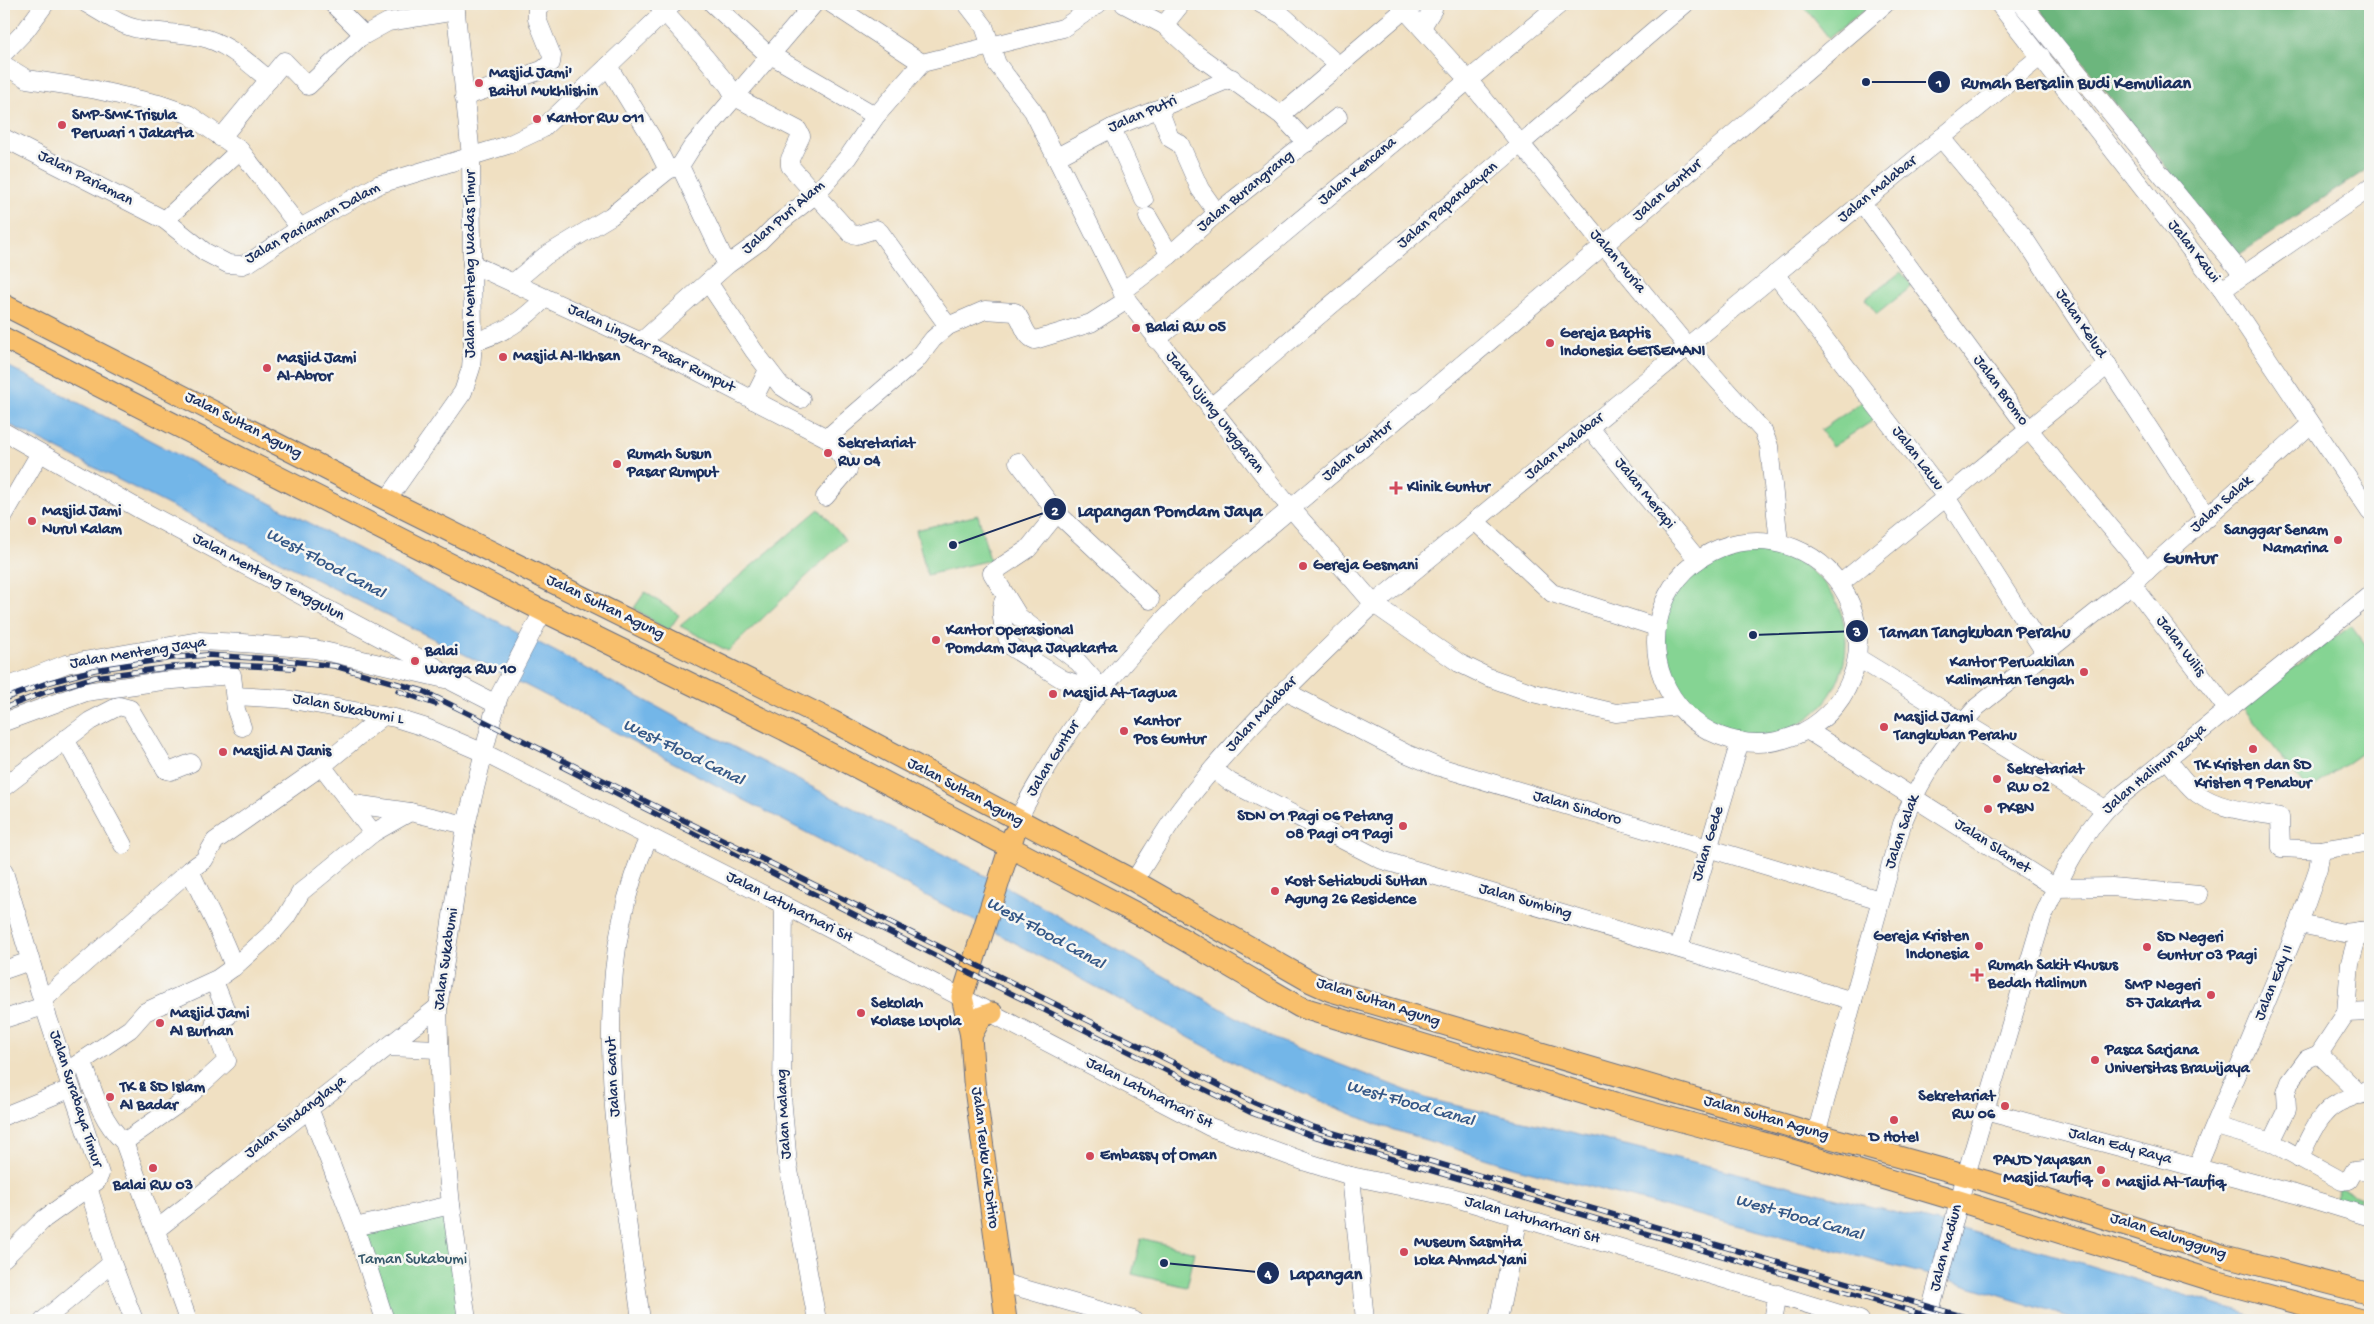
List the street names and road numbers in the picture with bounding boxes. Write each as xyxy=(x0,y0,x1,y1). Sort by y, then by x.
street label: Jalan Putri xyxy=(1106,92,1180,138)
street label: Jalan Kencana xyxy=(1315,133,1402,210)
street label: Jalan Pariaman xyxy=(34,147,136,211)
street label: Jalan Burangrang xyxy=(1194,147,1298,237)
street label: Jalan Malabar xyxy=(1835,151,1923,228)
street label: Jalan Guntur xyxy=(1629,155,1708,226)
street label: Jalan Papandayan xyxy=(1394,158,1503,254)
street label: Jalan Menteng Wadas Timur xyxy=(462,169,481,358)
street label: Jalan Puri Alam xyxy=(739,176,830,259)
street label: Jalan Pariaman Dalam xyxy=(242,179,384,269)
street label: Jalan Kawi xyxy=(2163,217,2223,287)
street label: Jalan Muria xyxy=(1585,226,1650,299)
street label: Jalan Kelud xyxy=(2050,286,2111,363)
street label: Jalan Lingkar Pasar Rumput xyxy=(564,300,739,398)
street label: Jalan Ujung Unggaran xyxy=(1161,348,1268,478)
street label: Jalan Bromo xyxy=(1968,352,2032,430)
street label: Jalan Sultan Agung xyxy=(181,388,305,464)
street label: Jalan Malabar xyxy=(1522,408,1610,485)
street label: Jalan Guntur xyxy=(1319,417,1398,486)
street label: Jalan Lawu xyxy=(1887,423,1948,495)
street label: Jalan Merapi xyxy=(1609,454,1679,534)
street label: Jalan Salak xyxy=(2187,471,2258,538)
street label: Jalan Menteng Tenggulun xyxy=(189,530,348,626)
street label: Jalan Sultan Agung xyxy=(543,571,667,645)
street label: Jalan Wilis xyxy=(2151,613,2210,682)
street label: Jalan Menteng Jaya xyxy=(69,634,209,674)
street label: Jalan Malabar xyxy=(1222,672,1303,757)
street label: Jalan Sukabumi L xyxy=(291,690,406,730)
street label: Jalan Guntur xyxy=(1023,716,1086,801)
street label: Jalan Halimun Raya xyxy=(2099,720,2212,819)
street label: Jalan Sultan Agung xyxy=(904,754,1026,832)
street label: Jalan Sindoro xyxy=(1531,787,1623,831)
street label: Jalan Salak xyxy=(1881,791,1925,871)
street label: Jalan Gede xyxy=(1689,804,1730,884)
street label: Jalan Slamet xyxy=(1950,815,2035,879)
street label: Jalan Latuharhari SH xyxy=(722,868,856,949)
street label: Jalan Sumbing xyxy=(1476,880,1574,924)
street label: Jalan Sukabumi xyxy=(430,907,464,1011)
street label: Jalan Edy II xyxy=(2251,942,2299,1024)
street label: Jalan Sultan Agung xyxy=(1314,974,1442,1032)
street label: Jalan Surabaya Timur xyxy=(44,1028,106,1171)
street label: Jalan Garut xyxy=(602,1035,626,1117)
street label: Jalan Latuharhari SH xyxy=(1082,1054,1216,1135)
street label: Jalan Malang xyxy=(773,1068,797,1160)
street label: Jalan Sindanglaya xyxy=(241,1072,351,1164)
street label: Jalan Teuku Cik Ditiro xyxy=(966,1086,1002,1230)
street label: Jalan Sultan Agung xyxy=(1701,1092,1831,1146)
street label: Jalan Edy Raya xyxy=(2066,1124,2175,1170)
street label: Jalan Latuharhari SH xyxy=(1462,1193,1603,1250)
street label: Jalan Madiun xyxy=(1926,1202,1968,1293)
street label: Jalan Galunggung xyxy=(2107,1209,2229,1265)

